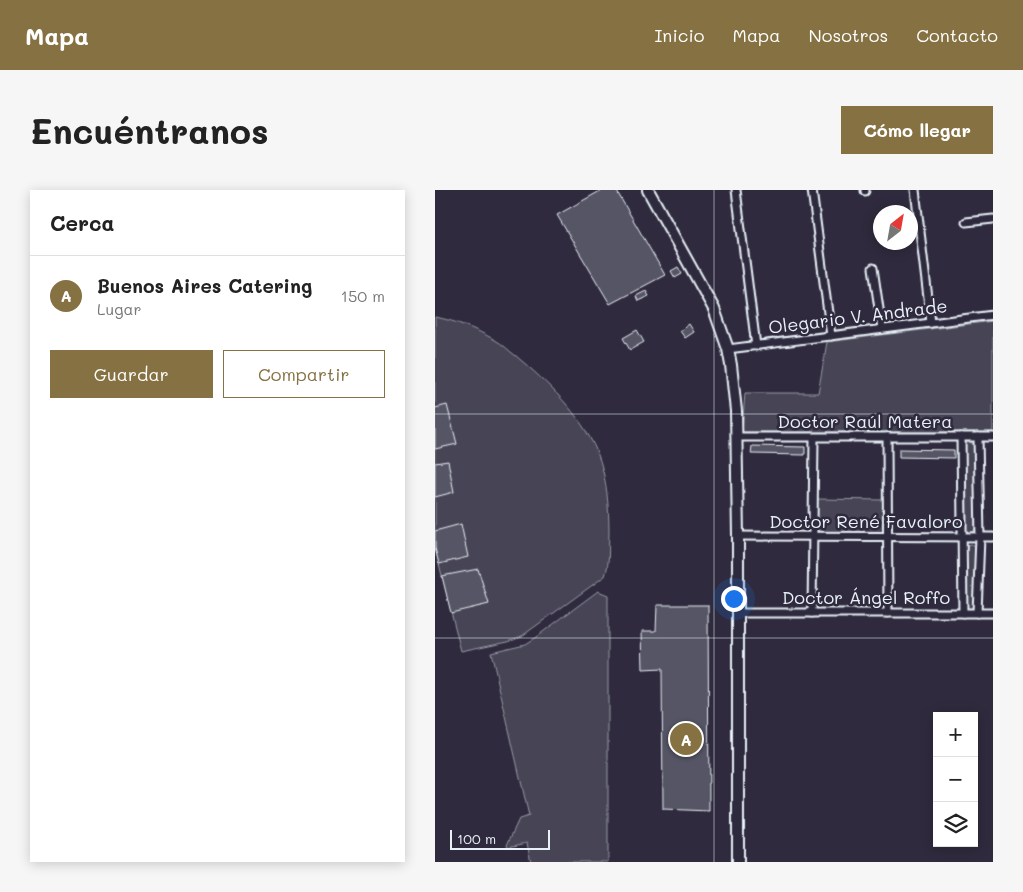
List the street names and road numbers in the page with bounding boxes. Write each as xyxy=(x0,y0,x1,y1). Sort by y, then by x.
street label: Olegario V. Andrade xyxy=(767,293,949,339)
street label: Doctor Raúl Matera xyxy=(778,409,952,433)
street label: Doctor René Favaloro xyxy=(769,509,963,533)
street label: Doctor Ángel Roffo xyxy=(782,585,950,609)

